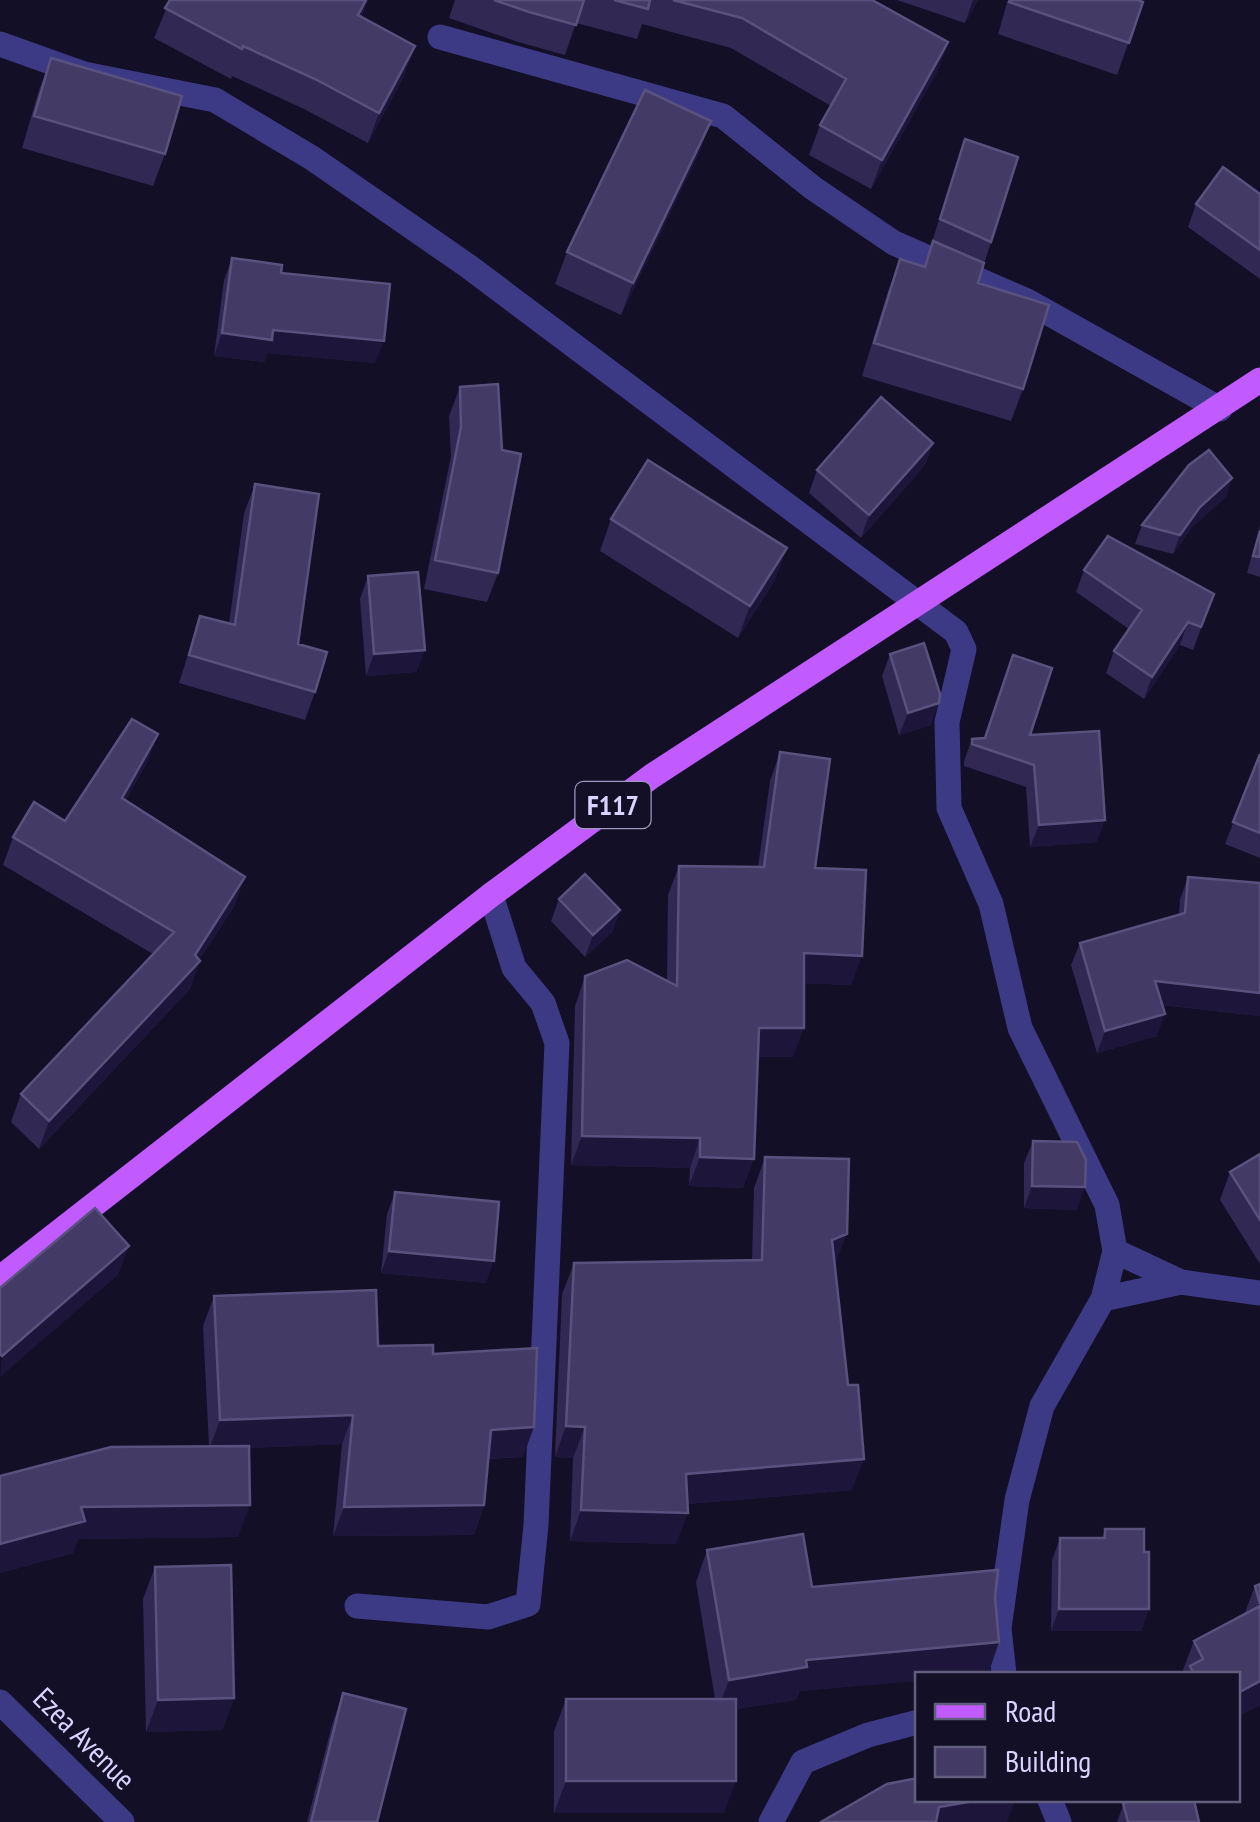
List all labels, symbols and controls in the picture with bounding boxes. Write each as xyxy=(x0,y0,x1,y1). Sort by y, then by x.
road number: F117 xyxy=(576,782,650,828)
legend xyxy=(915,1672,1240,1802)
street label: Ezea Avenue xyxy=(26,1678,145,1797)
text: Road xyxy=(1005,1691,1056,1730)
text: Building xyxy=(1005,1741,1091,1780)

